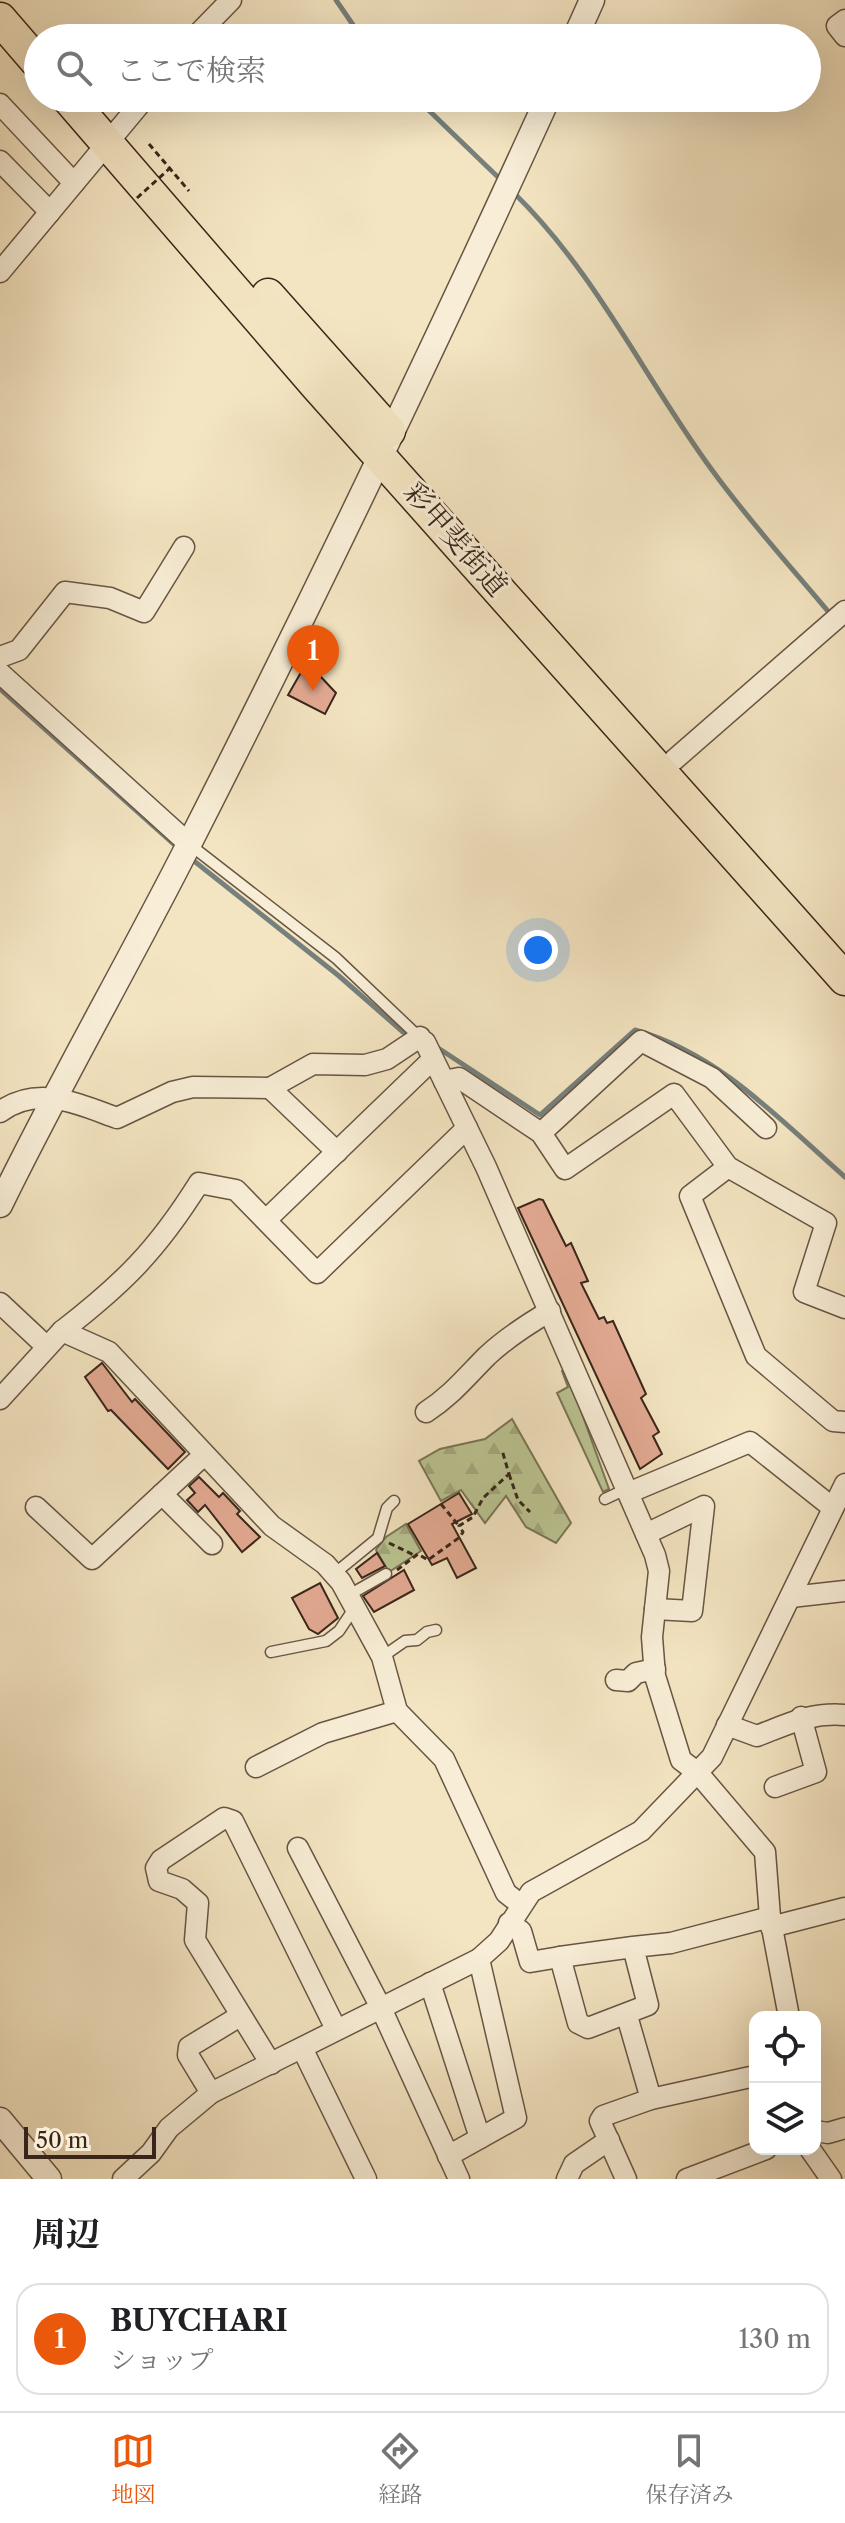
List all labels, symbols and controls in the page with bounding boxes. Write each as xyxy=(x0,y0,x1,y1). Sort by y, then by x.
search box xyxy=(24,24,821,112)
icon: search xyxy=(52,46,96,90)
text: ここで検索 xyxy=(116,52,266,89)
street label: 彩甲斐街道 xyxy=(397,475,515,603)
pin: 1 xyxy=(287,625,339,691)
your location xyxy=(518,930,558,970)
map controls xyxy=(749,2011,821,2155)
button: locate xyxy=(749,2011,821,2083)
button: layers xyxy=(749,2083,821,2155)
scale bar xyxy=(24,2123,156,2159)
text: 50 m xyxy=(36,2127,88,2154)
text: 周辺 xyxy=(32,2213,100,2255)
text: BUYCHARI xyxy=(110,2302,288,2339)
text: 1 xyxy=(54,2323,66,2355)
text: 130 m xyxy=(738,2323,811,2355)
text: ショップ xyxy=(110,2344,213,2376)
tab: 地図 xyxy=(111,2429,156,2508)
tab: 経路 xyxy=(378,2429,423,2508)
tab: 保存済み xyxy=(645,2429,734,2508)

